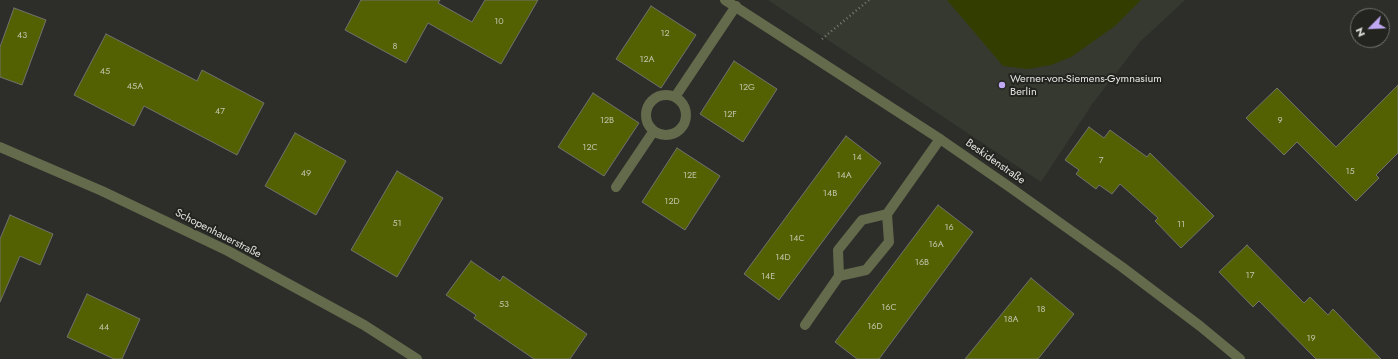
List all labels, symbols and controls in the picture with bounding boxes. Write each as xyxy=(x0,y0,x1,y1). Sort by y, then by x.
north arrow xyxy=(1350,8,1390,48)
house number: 10 xyxy=(494,17,504,27)
text: N xyxy=(1351,25,1369,40)
house number: 12 xyxy=(660,29,670,39)
house number: 43 xyxy=(17,31,27,41)
house number: 8 xyxy=(393,42,397,52)
house number: 12A xyxy=(639,55,655,65)
house number: 45 xyxy=(100,67,110,77)
place label: Werner-von-Siemens-Gymnasium Berlin xyxy=(1010,72,1162,98)
marker: Werner-von-Siemens-Gymnasium Berlin xyxy=(997,80,1007,90)
house number: 45A xyxy=(127,82,143,92)
house number: 12G xyxy=(739,83,755,93)
house number: 47 xyxy=(215,107,225,117)
house number: 12F xyxy=(723,110,737,120)
house number: 12B xyxy=(600,116,614,126)
house number: 9 xyxy=(1277,116,1283,126)
street label: Beskidenstraße xyxy=(963,137,1027,187)
house number: 12C xyxy=(582,143,598,153)
house number: 14 xyxy=(852,153,862,163)
house number: 7 xyxy=(1099,156,1103,166)
house number: 15 xyxy=(1345,167,1355,177)
house number: 49 xyxy=(301,169,311,179)
house number: 12E xyxy=(683,171,697,181)
house number: 14A xyxy=(836,171,852,181)
house number: 14B xyxy=(823,189,837,199)
house number: 12D xyxy=(664,197,680,207)
street label: Schopenhauerstraße xyxy=(173,207,263,261)
house number: 51 xyxy=(392,219,402,229)
house number: 11 xyxy=(1177,220,1185,230)
house number: 16 xyxy=(944,223,954,233)
house number: 14C xyxy=(789,234,805,244)
house number: 16A xyxy=(928,240,944,250)
house number: 14D xyxy=(775,253,791,263)
house number: 16B xyxy=(915,258,929,268)
house number: 17 xyxy=(1246,271,1254,281)
house number: 14E xyxy=(761,272,775,282)
house number: 53 xyxy=(499,300,509,310)
house number: 16C xyxy=(881,303,897,313)
house number: 18 xyxy=(1037,305,1045,315)
house number: 18A xyxy=(1004,315,1018,325)
house number: 16D xyxy=(867,322,883,332)
house number: 44 xyxy=(99,323,109,333)
house number: 19 xyxy=(1306,334,1316,344)

